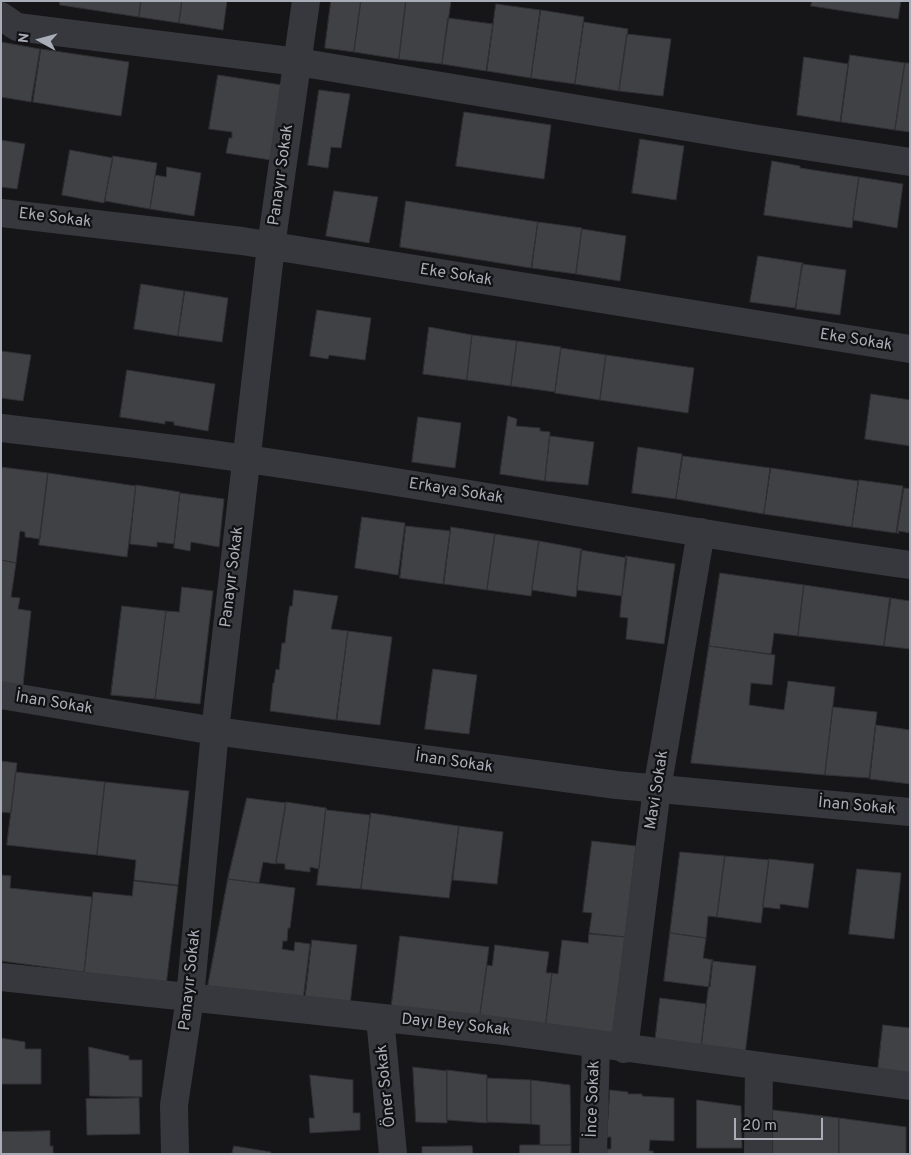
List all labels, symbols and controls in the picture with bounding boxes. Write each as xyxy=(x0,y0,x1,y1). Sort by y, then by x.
north arrow xyxy=(15,15,65,65)
text: N xyxy=(16,32,34,44)
street label: Panayır Sokak xyxy=(265,123,299,227)
street label: Eke Sokak xyxy=(18,205,92,233)
street label: Eke Sokak xyxy=(418,261,494,291)
street label: Eke Sokak xyxy=(818,326,894,356)
street label: Erkaya Sokak xyxy=(407,475,505,509)
street label: Panayır Sokak xyxy=(217,525,249,629)
street label: İnan Sokak xyxy=(14,688,94,720)
street label: İnan Sokak xyxy=(414,748,494,778)
street label: Mavi Sokak xyxy=(642,749,674,831)
street label: İnan Sokak xyxy=(817,794,897,820)
street label: Panayır Sokak xyxy=(176,928,206,1032)
street label: Dayı Bey Sokak xyxy=(400,1011,512,1041)
street label: Öner Sokak xyxy=(373,1044,401,1128)
street label: İnce Sokak xyxy=(583,1060,605,1138)
scale bar xyxy=(736,1108,825,1140)
text: 20 m xyxy=(742,1117,777,1136)

